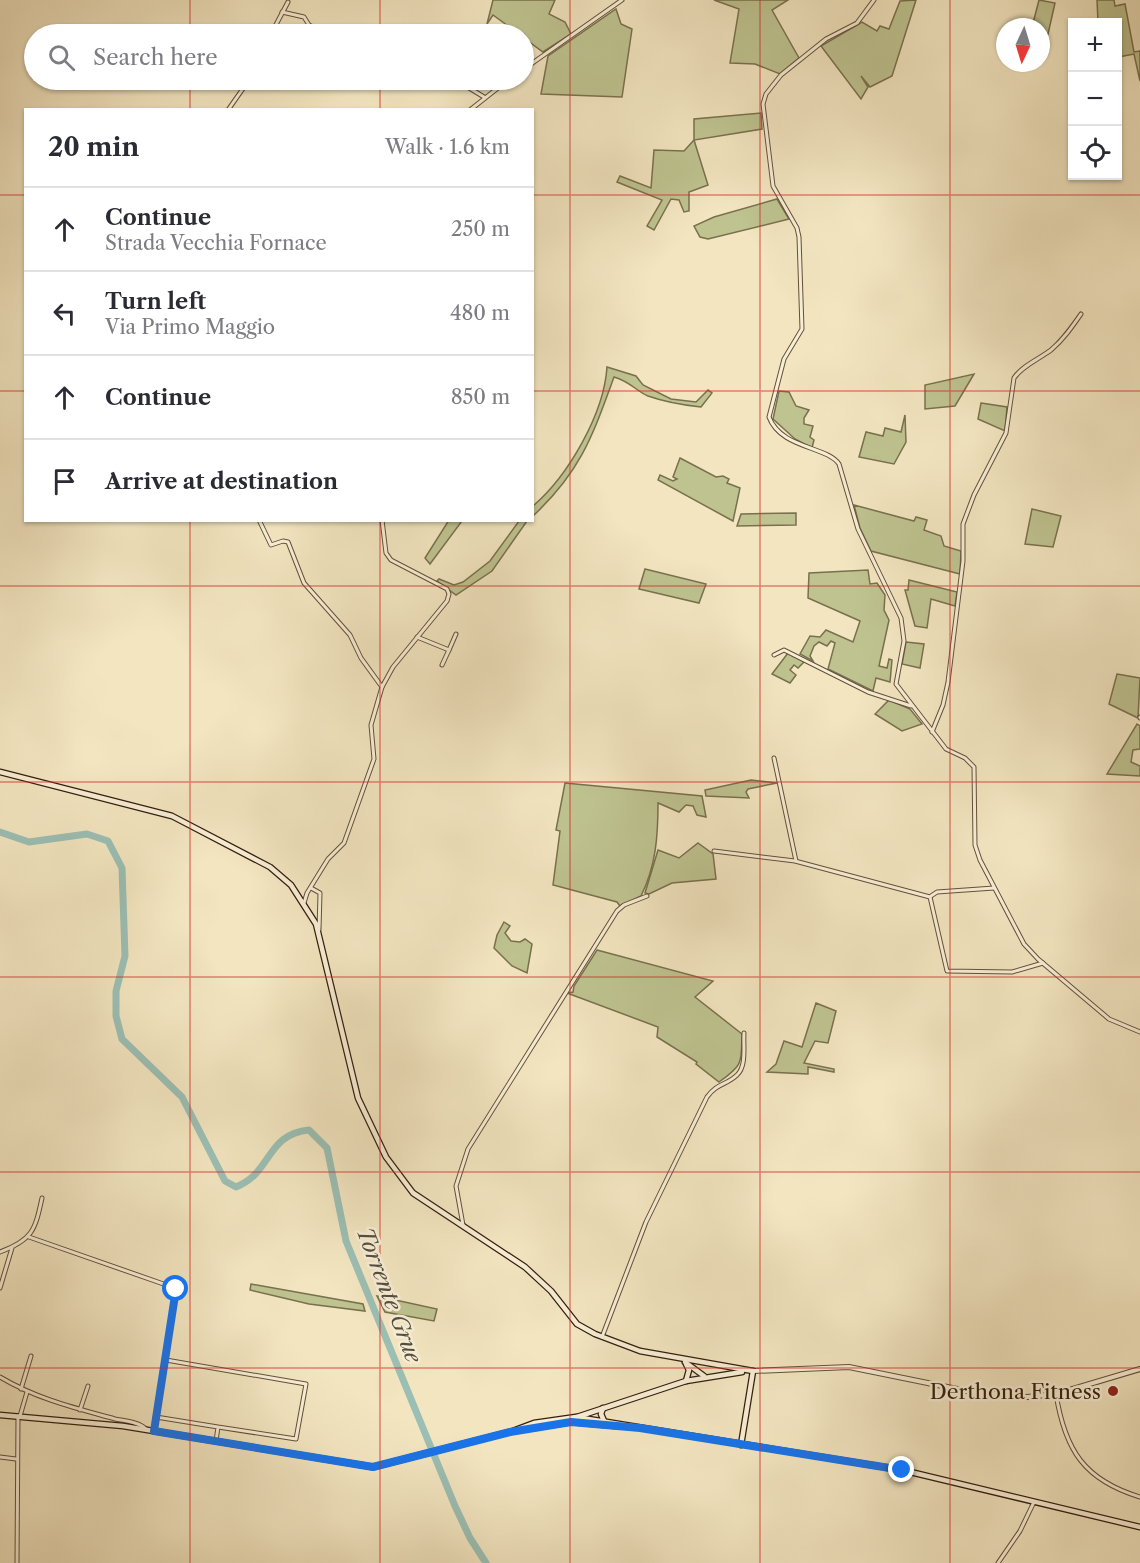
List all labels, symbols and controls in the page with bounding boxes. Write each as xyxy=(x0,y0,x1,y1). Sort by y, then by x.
north arrow xyxy=(996,18,1050,72)
map controls xyxy=(1068,18,1122,180)
button: + xyxy=(1068,18,1122,72)
search box xyxy=(24,24,534,90)
icon: search xyxy=(45,41,78,74)
text: Search here xyxy=(93,44,218,71)
button: − xyxy=(1068,72,1122,126)
button: locate xyxy=(1068,126,1122,180)
text: 20 min xyxy=(48,131,139,163)
text: Walk · 1.6 km xyxy=(385,135,510,159)
text: Continue xyxy=(105,204,211,231)
icon: ahead xyxy=(48,213,81,246)
text: 250 m xyxy=(451,217,510,241)
text: Strada Vecchia Fornace xyxy=(105,231,327,255)
text: Turn left xyxy=(105,288,206,315)
icon: left xyxy=(48,297,81,330)
text: 480 m xyxy=(450,301,510,325)
text: Via Primo Maggio xyxy=(105,315,275,339)
icon: ahead xyxy=(48,381,81,414)
text: Continue xyxy=(105,384,211,411)
text: 850 m xyxy=(451,385,510,409)
icon: arrive xyxy=(48,465,81,498)
text: Arrive at destination xyxy=(105,468,338,495)
water label: Torrente Grue xyxy=(351,1223,428,1368)
route start xyxy=(162,1275,188,1301)
place label: Derthona Fitness xyxy=(930,1379,1101,1404)
marker: Derthona Fitness xyxy=(1106,1384,1120,1398)
route end xyxy=(888,1456,914,1482)

